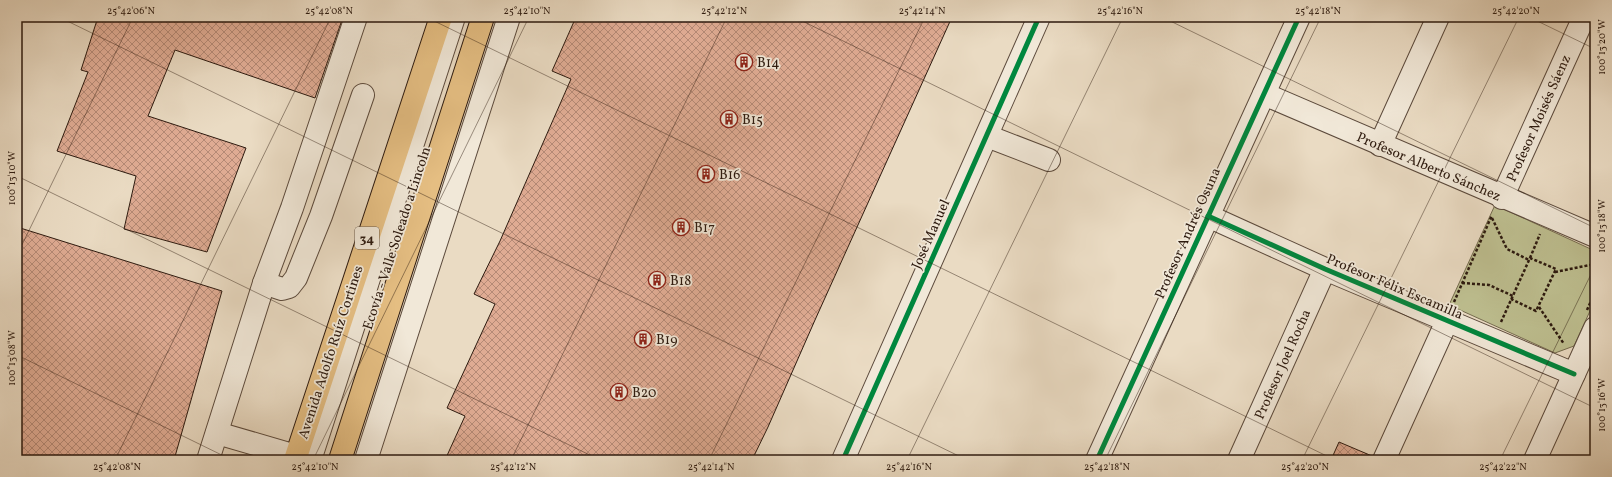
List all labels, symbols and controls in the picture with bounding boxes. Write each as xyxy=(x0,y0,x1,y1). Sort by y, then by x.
text: 25°42'06"N xyxy=(107,4,156,18)
text: 25°42'08"N xyxy=(305,4,354,18)
text: 25°42'10"N xyxy=(504,4,551,18)
text: 25°42'12"N xyxy=(701,4,748,18)
text: 25°42'14"N xyxy=(899,4,946,18)
text: 25°42'16"N xyxy=(1097,4,1144,18)
text: 25°42'18"N xyxy=(1295,4,1342,18)
text: 25°42'20"N xyxy=(1492,4,1541,18)
text: 100°13'20"W xyxy=(1595,19,1609,75)
building icon: B14 xyxy=(734,52,754,72)
street label: Profesor Moisés Sáenz xyxy=(1503,52,1576,185)
place label: B14 xyxy=(757,54,780,73)
building icon: B15 xyxy=(719,109,739,129)
place label: B15 xyxy=(742,111,763,130)
street label: Profesor Alberto Sánchez xyxy=(1353,128,1504,206)
street label: Ecovía - Valle Soleado a Lincoln xyxy=(359,144,436,332)
text: 100°13'10"W xyxy=(5,151,19,205)
building icon: B16 xyxy=(696,164,716,184)
street label: Profesor Andrés Osuna xyxy=(1151,165,1226,302)
place label: B16 xyxy=(719,166,740,185)
street label: José Manuel xyxy=(908,197,955,273)
text: 100°13'18"W xyxy=(1595,199,1609,253)
building icon: B17 xyxy=(671,217,691,237)
place label: B17 xyxy=(694,219,715,238)
road number: 34 xyxy=(355,227,379,249)
street label: Profesor Félix Escamilla xyxy=(1323,250,1466,325)
street label: Avenida Adolfo Ruíz Cortines xyxy=(294,263,368,442)
building icon: B18 xyxy=(647,270,667,290)
place label: B18 xyxy=(670,272,691,291)
street label: Profesor Joel Rocha xyxy=(1251,307,1316,423)
building icon: B19 xyxy=(633,329,653,349)
text: 100°13'08"W xyxy=(5,330,19,386)
place label: B19 xyxy=(656,331,677,350)
text: 100°13'16"W xyxy=(1595,378,1609,432)
building icon: B20 xyxy=(609,382,629,402)
place label: B20 xyxy=(632,384,657,403)
text: 25°42'08"N xyxy=(93,460,142,474)
text: 25°42'10"N xyxy=(292,460,339,474)
text: 25°42'12"N xyxy=(490,460,537,474)
text: 25°42'14"N xyxy=(688,460,735,474)
text: 25°42'16"N xyxy=(886,460,933,474)
text: 25°42'18"N xyxy=(1084,460,1131,474)
text: 25°42'20"N xyxy=(1281,460,1330,474)
text: 25°42'22"N xyxy=(1479,460,1527,474)

